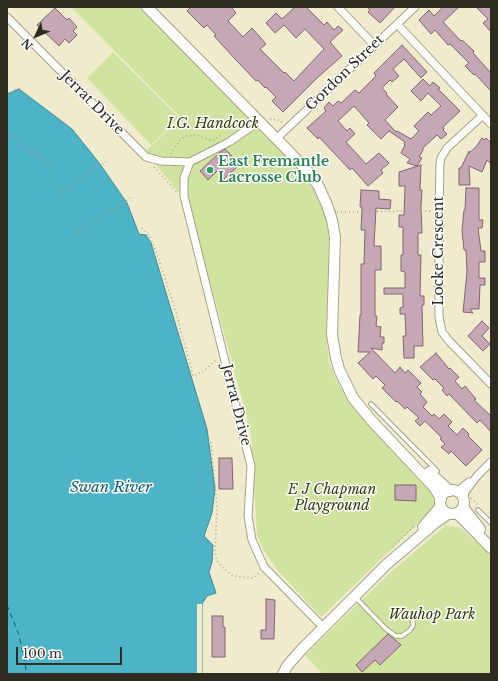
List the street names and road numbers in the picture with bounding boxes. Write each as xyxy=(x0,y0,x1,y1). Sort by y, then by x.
street label: Gordon Street xyxy=(302,31,388,115)
street label: Jerrat Drive xyxy=(56,67,128,139)
street label: Locke Crescent xyxy=(431,196,447,306)
street label: Jerrat Drive xyxy=(218,362,254,448)

